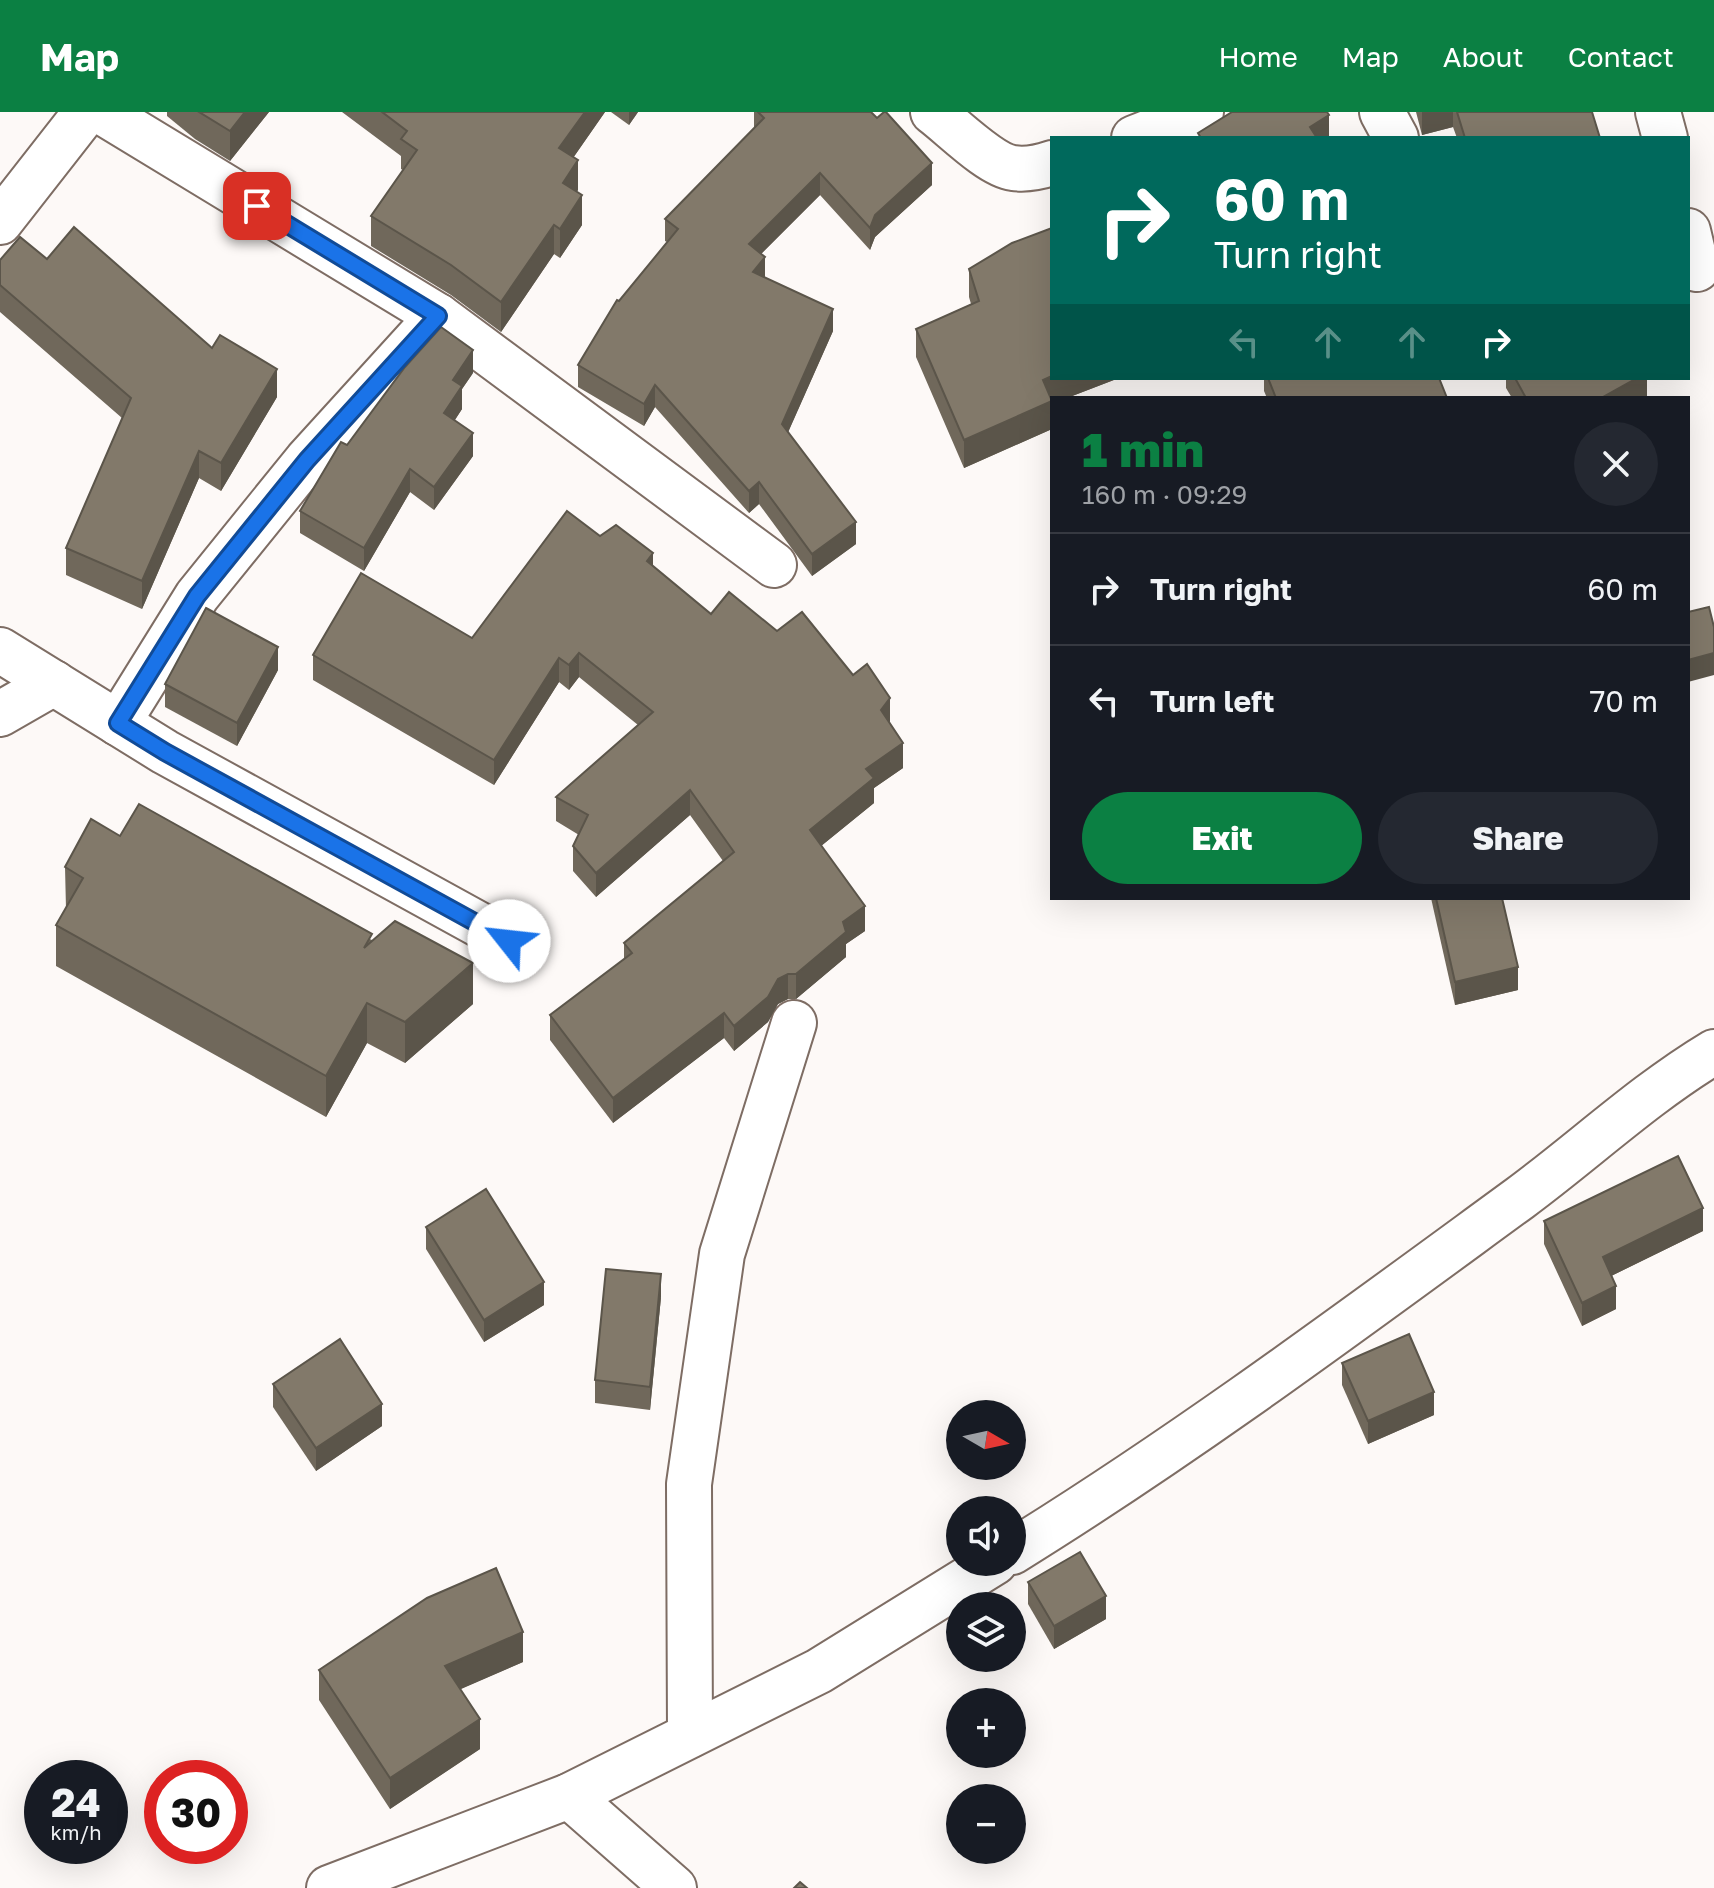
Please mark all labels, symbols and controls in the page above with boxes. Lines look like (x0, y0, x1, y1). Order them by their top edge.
text: Map (40, 34, 119, 79)
text: Home (1219, 40, 1298, 73)
text: Map (1342, 40, 1399, 73)
text: About (1443, 40, 1524, 73)
text: Contact (1568, 40, 1674, 73)
text: 60 m (1214, 165, 1349, 232)
icon: right (1082, 168, 1186, 272)
pin (223, 172, 291, 240)
icon: arrive (235, 184, 279, 228)
text: Turn right (1214, 233, 1382, 276)
icon: left (1222, 320, 1266, 364)
icon: ahead (1306, 320, 1350, 364)
icon: ahead (1390, 320, 1434, 364)
icon: right (1474, 320, 1518, 364)
text: 1 min (1082, 420, 1204, 478)
button: close (1574, 422, 1658, 506)
text: 160 m · 09:29 (1082, 479, 1247, 510)
icon: right (1082, 567, 1126, 611)
text: Turn right (1150, 571, 1292, 607)
text: 60 m (1587, 571, 1658, 607)
icon: left (1082, 679, 1126, 723)
text: Turn left (1150, 683, 1275, 719)
text: 70 m (1589, 683, 1658, 719)
button: Exit (1082, 792, 1362, 884)
button: Share (1378, 792, 1658, 884)
position arrow (467, 899, 551, 983)
north arrow (946, 1400, 1026, 1480)
map controls (946, 1400, 1026, 1864)
button: sound (946, 1496, 1026, 1576)
button: layers (946, 1592, 1026, 1672)
button: + (946, 1688, 1026, 1768)
speed limit sign: 30 (144, 1760, 248, 1864)
text: 24 (51, 1778, 101, 1826)
button: − (946, 1784, 1026, 1864)
text: km/h (51, 1820, 101, 1844)

